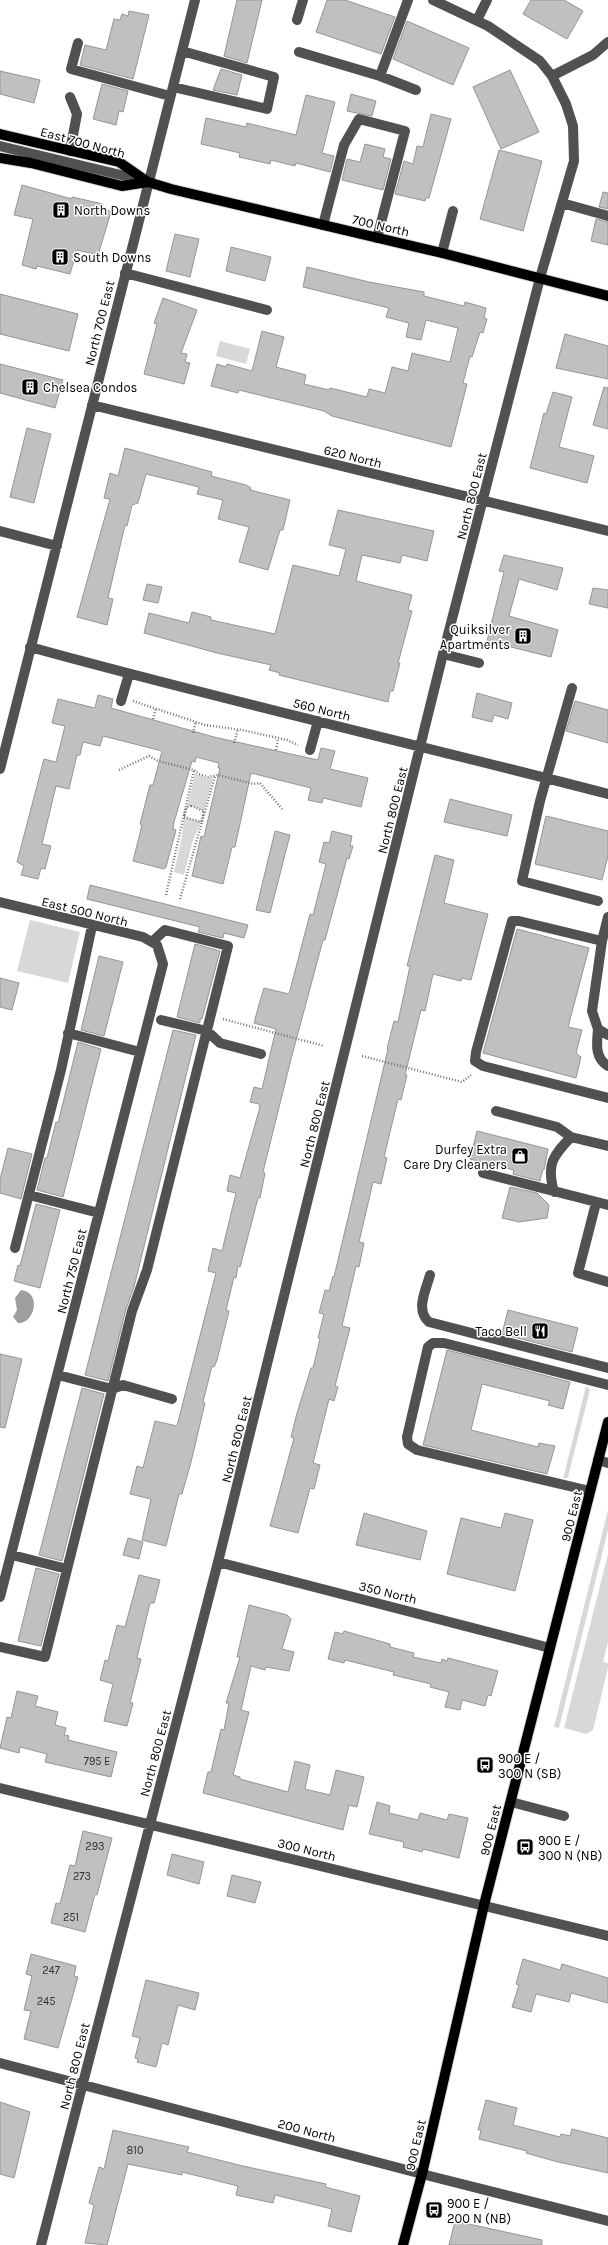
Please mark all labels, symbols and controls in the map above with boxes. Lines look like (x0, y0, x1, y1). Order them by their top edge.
street label: East 700 North (39, 124, 127, 161)
building icon: North Downs (51, 200, 71, 220)
place label: North Downs (74, 203, 150, 218)
street label: 700 North (351, 212, 411, 239)
building icon: South Downs (50, 247, 70, 267)
place label: South Downs (73, 250, 152, 265)
street label: North 700 East (82, 279, 117, 367)
building icon: Chelsea Condos (20, 377, 40, 397)
place label: Chelsea Condos (43, 380, 138, 395)
street label: 620 North (322, 442, 383, 471)
street label: North 800 East (453, 451, 490, 541)
place label: Quiksilver Apartments (440, 622, 510, 652)
building icon: Quiksilver Apartments (513, 626, 533, 646)
street label: 560 North (291, 695, 352, 724)
street label: North 800 East (374, 765, 411, 855)
street label: East 500 North (40, 893, 130, 929)
street label: North 800 East (296, 1079, 333, 1169)
place label: Durfey Extra Care Dry Cleaners (404, 1142, 507, 1172)
shop icon: Durfey Extra Care Dry Cleaners (510, 1146, 530, 1166)
street label: North 750 East (54, 1227, 89, 1315)
restaurant icon: Taco Bell (530, 1321, 550, 1341)
place label: Taco Bell (476, 1324, 527, 1339)
street label: North 800 East (218, 1394, 255, 1484)
street label: 900 East (558, 1489, 585, 1543)
street label: 350 North (357, 1578, 418, 1607)
street label: North 800 East (137, 1708, 174, 1798)
place label: 900 E / 300 N (SB) (498, 1751, 561, 1781)
house number: 795 E (84, 1755, 110, 1768)
bus stop icon: 900 E / 300 N (SB) (475, 1755, 495, 1775)
street label: 900 East (477, 1803, 504, 1857)
place label: 900 E / 300 N (NB) (538, 1833, 602, 1863)
street label: 300 North (276, 1835, 338, 1864)
bus stop icon: 900 E / 300 N (NB) (515, 1837, 535, 1857)
house number: 293 (85, 1840, 105, 1853)
house number: 273 (73, 1870, 91, 1883)
house number: 251 (63, 1911, 79, 1924)
house number: 247 (42, 1964, 60, 1977)
house number: 245 (37, 1995, 55, 2008)
street label: North 800 East (56, 2021, 93, 2111)
street label: 200 North (276, 2116, 338, 2145)
street label: 900 East (402, 2118, 429, 2172)
house number: 810 (127, 2144, 143, 2157)
place label: 900 E / 200 N (NB) (447, 2196, 511, 2226)
bus stop icon: 900 E / 200 N (NB) (424, 2200, 444, 2220)

